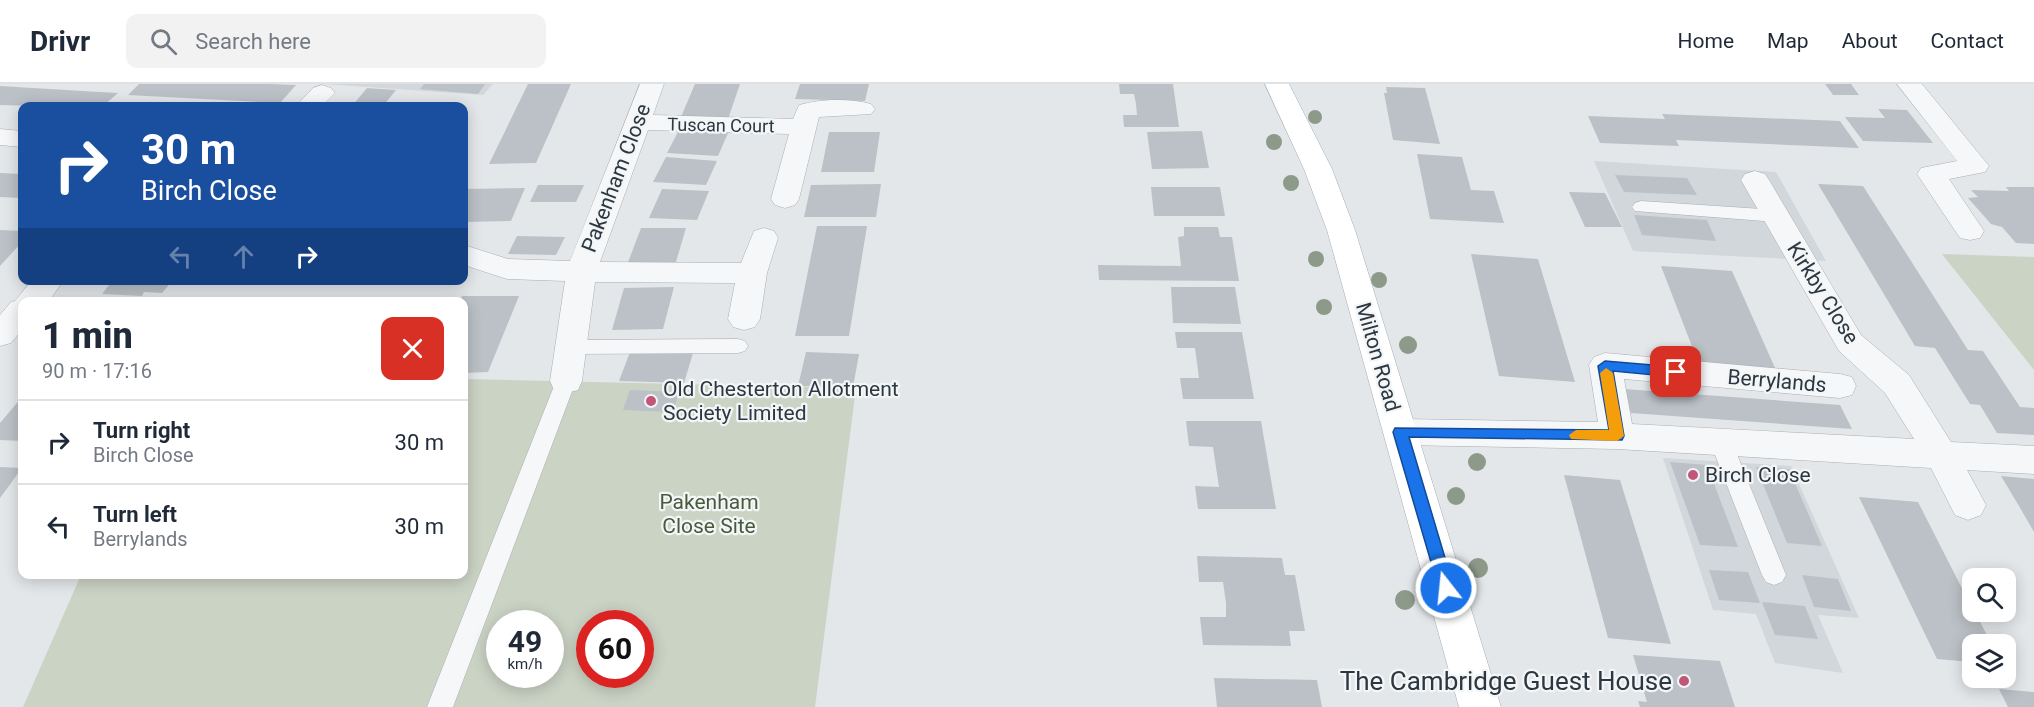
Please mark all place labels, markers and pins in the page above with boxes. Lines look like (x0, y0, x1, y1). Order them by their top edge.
pin (1650, 346, 1701, 397)
place label: Old Chesterton Allotment Society Limited (663, 377, 899, 425)
marker: Old Chesterton Allotment Society Limited (644, 394, 658, 408)
place label: Birch Close (1705, 463, 1811, 487)
marker: Birch Close (1686, 468, 1700, 482)
place label: The Cambridge Guest House (1340, 666, 1672, 696)
marker: The Cambridge Guest House (1677, 674, 1691, 688)

